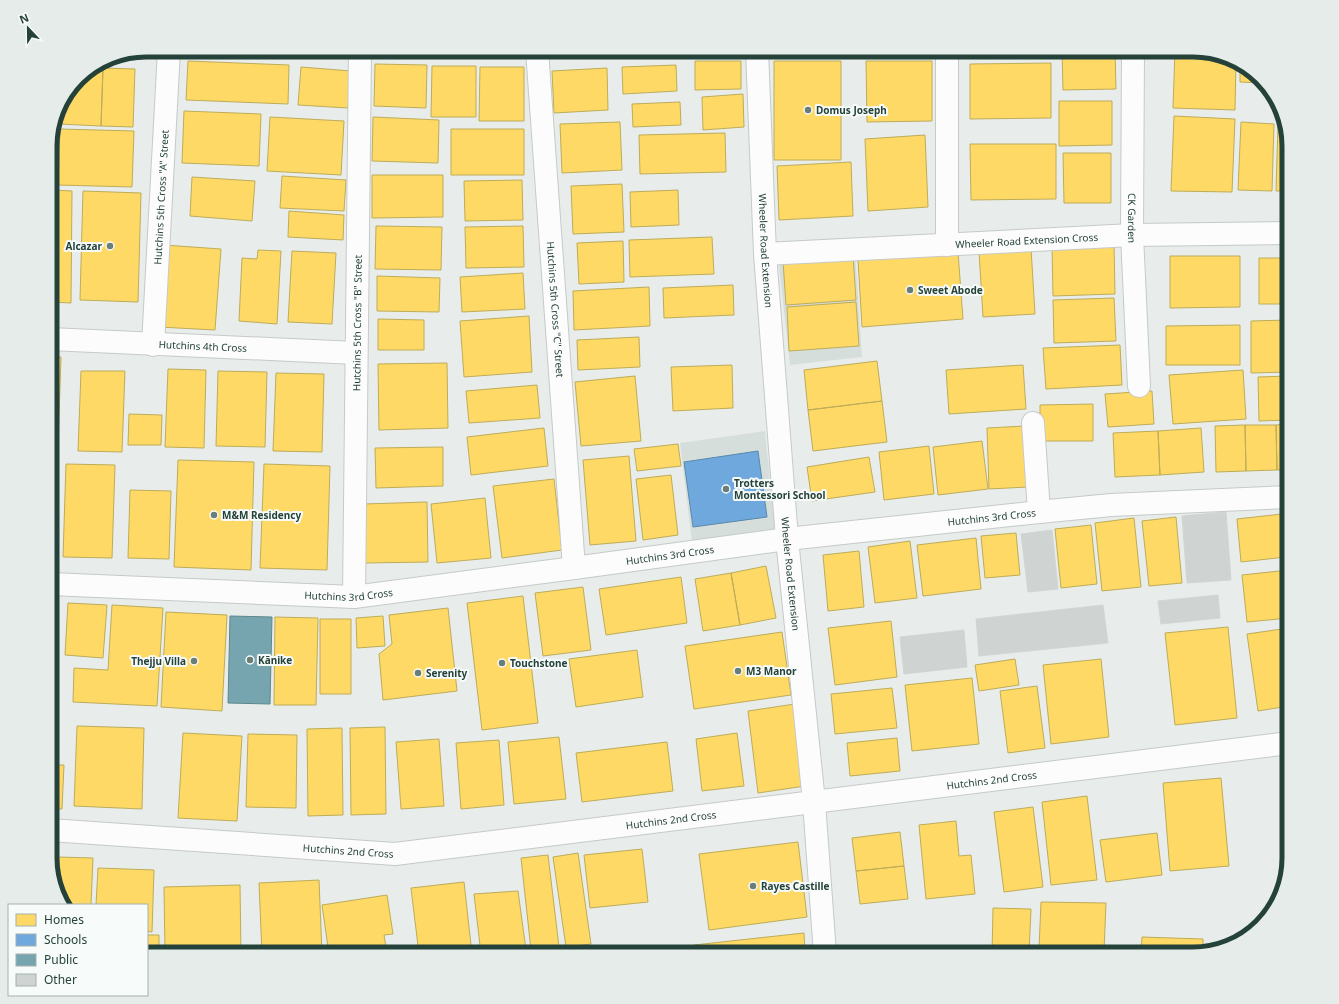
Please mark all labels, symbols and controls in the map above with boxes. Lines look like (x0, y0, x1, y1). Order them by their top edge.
north arrow (8, 8, 48, 48)
text: N (17, 10, 31, 27)
place label: Domus Joseph (816, 103, 887, 117)
marker: Domus Joseph (803, 105, 813, 115)
street label: Hutchins 5th Cross "A" Street (150, 129, 172, 265)
street label: Wheeler Road Extension (756, 193, 776, 308)
street label: CK Garden (1125, 193, 1139, 243)
street label: Wheeler Road Extension Cross (955, 230, 1099, 251)
place label: Alcazar (66, 239, 103, 253)
marker: Alcazar (105, 241, 115, 251)
street label: Hutchins 5th Cross "C" Street (544, 241, 567, 378)
street label: Hutchins 5th Cross "B" Street (349, 254, 365, 391)
place label: Sweet Abode (918, 283, 983, 297)
marker: Sweet Abode (905, 285, 915, 295)
street label: Hutchins 4th Cross (158, 337, 248, 355)
place label: Trotters Montessori School (734, 476, 826, 502)
marker: Trotters Montessori School (721, 484, 731, 494)
street label: Hutchins 3rd Cross (947, 505, 1037, 529)
place label: M&M Residency (222, 508, 301, 522)
marker: M&M Residency (209, 510, 219, 520)
street label: Wheeler Road Extension (778, 516, 803, 631)
street label: Hutchins 3rd Cross (625, 542, 715, 568)
street label: Hutchins 3rd Cross (304, 585, 394, 604)
place label: Kānike (258, 653, 292, 667)
place label: Thejju Villa (131, 654, 186, 668)
marker: Kānike (245, 655, 255, 665)
marker: Thejju Villa (189, 656, 199, 666)
place label: Touchstone (510, 656, 568, 670)
marker: Touchstone (497, 658, 507, 668)
place label: M3 Manor (746, 664, 797, 678)
place label: Serenity (426, 666, 468, 680)
marker: M3 Manor (733, 666, 743, 676)
marker: Serenity (413, 668, 423, 678)
street label: Hutchins 2nd Cross (946, 767, 1038, 792)
street label: Hutchins 2nd Cross (625, 807, 717, 832)
street label: Hutchins 2nd Cross (302, 841, 394, 861)
place label: Rayes Castille (761, 879, 830, 893)
marker: Rayes Castille (748, 881, 758, 891)
legend (8, 904, 148, 996)
text: Homes (44, 911, 84, 928)
text: Schools (44, 931, 87, 948)
text: Public (44, 951, 78, 968)
text: Other (44, 971, 77, 988)

